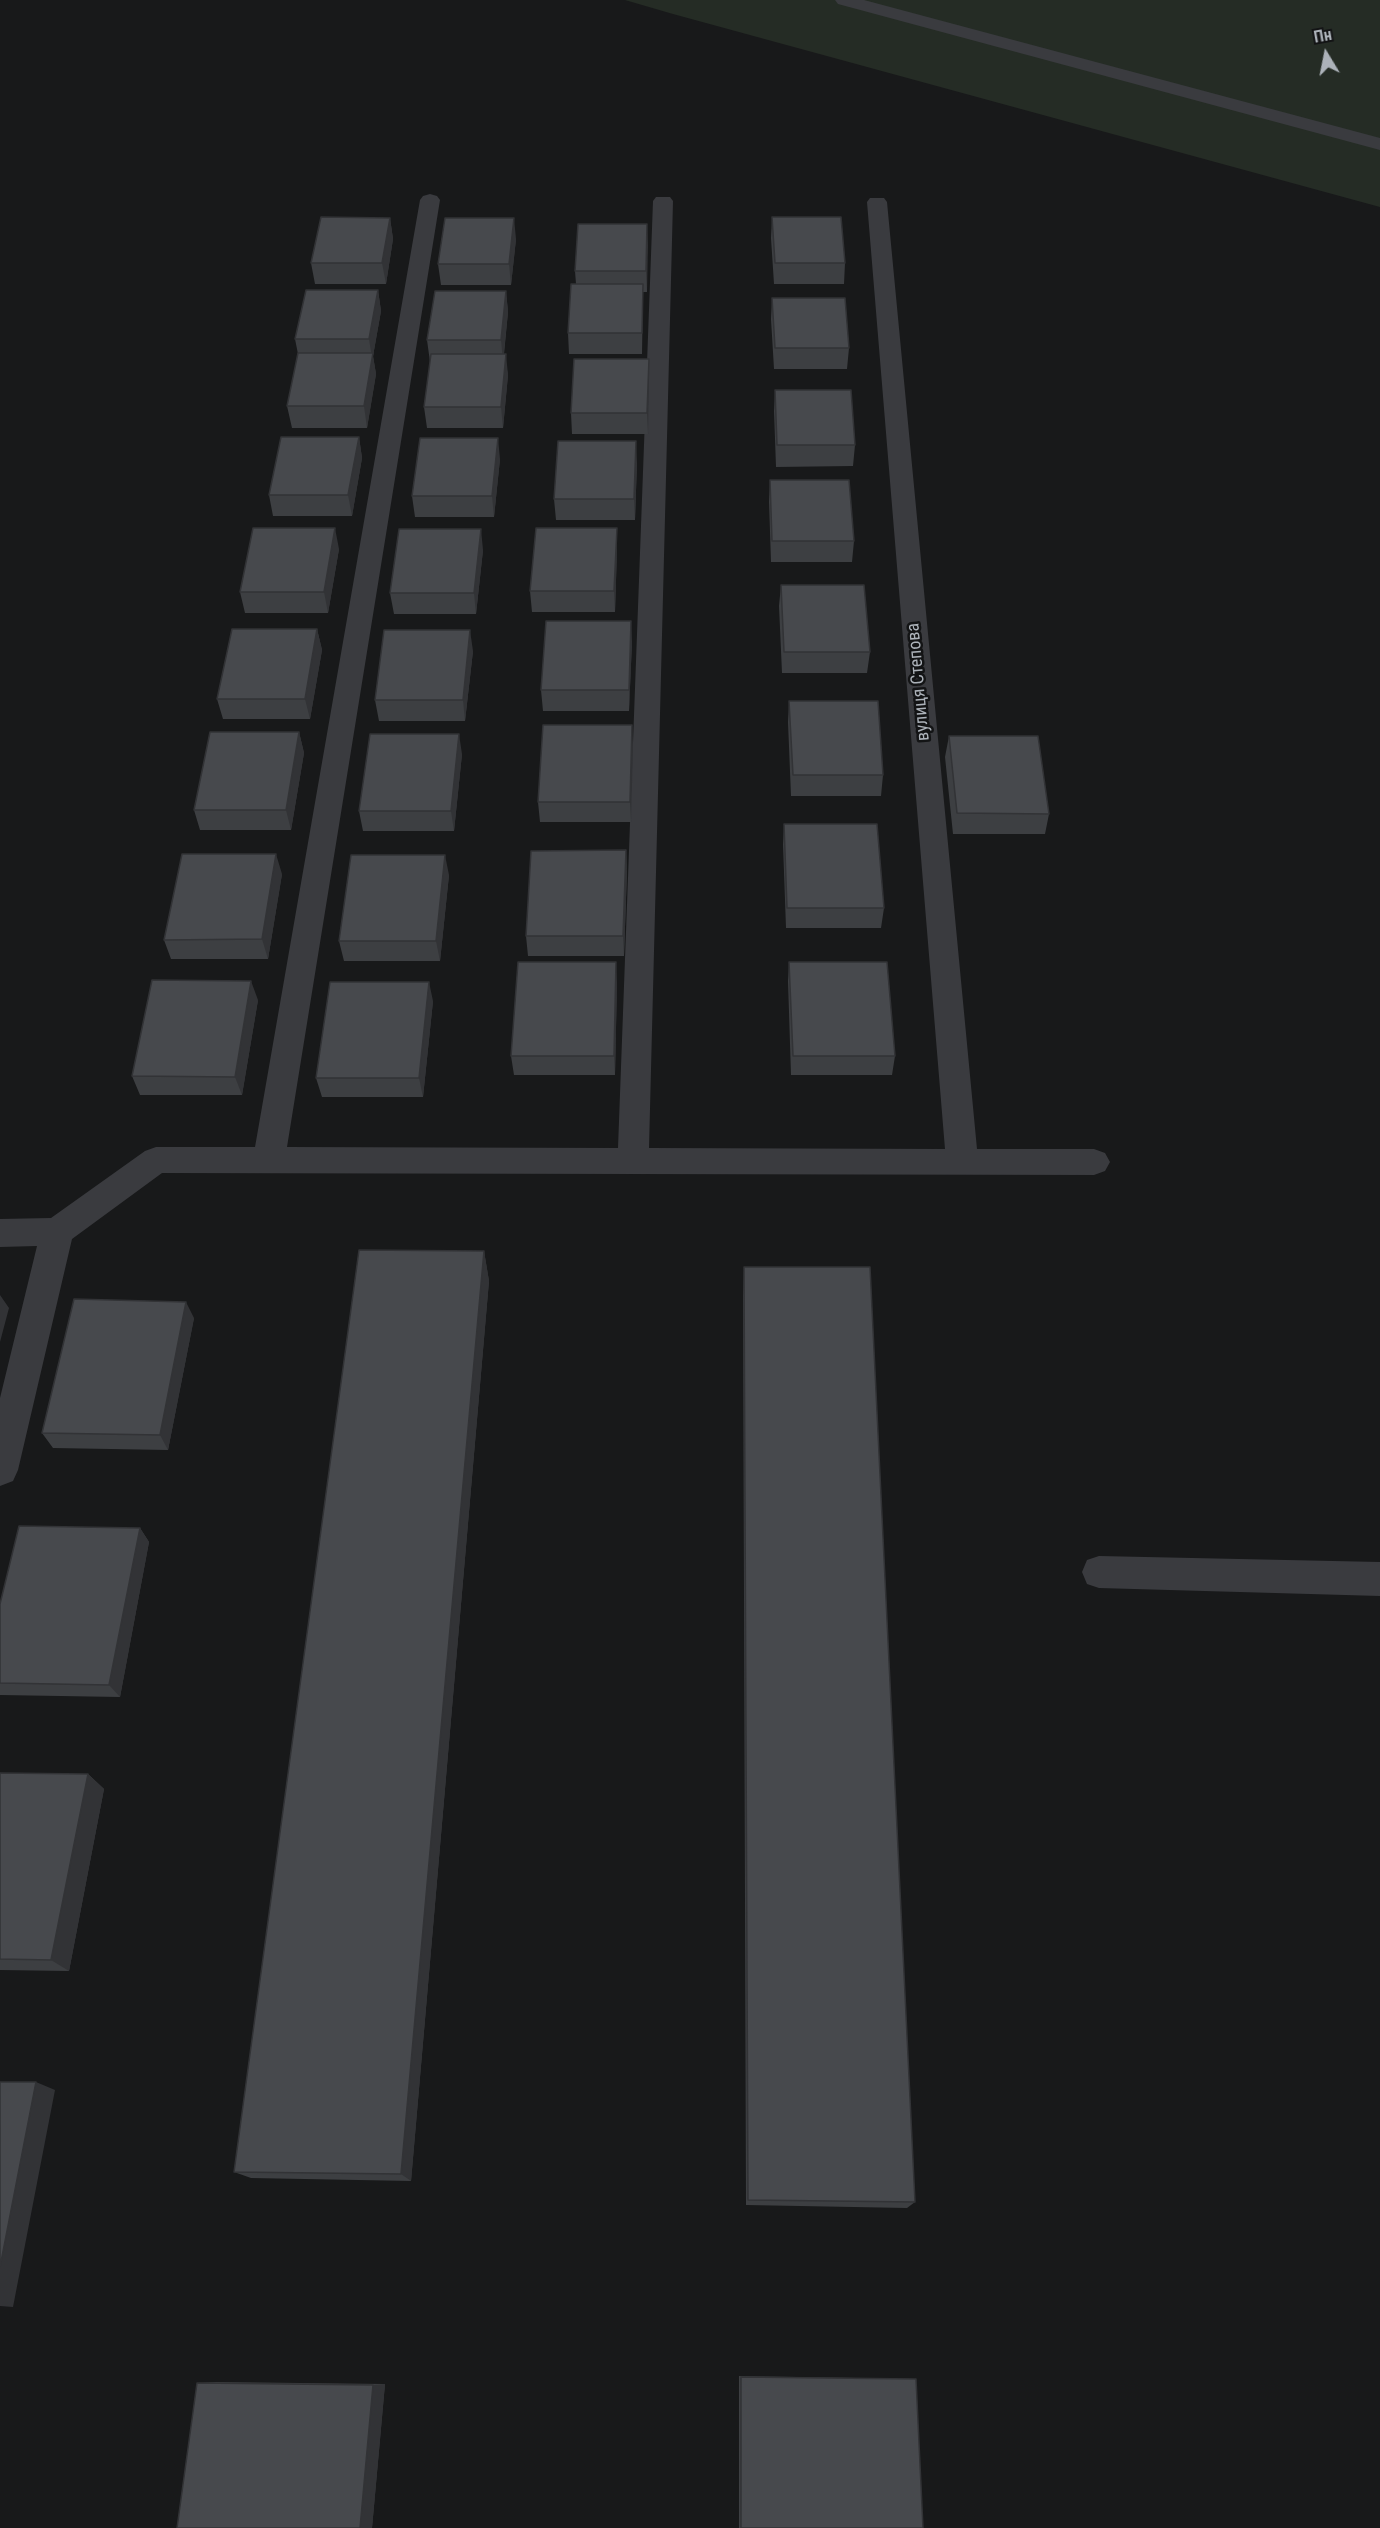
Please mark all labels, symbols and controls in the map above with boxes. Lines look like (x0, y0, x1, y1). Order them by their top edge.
north arrow (1296, 24, 1356, 84)
text: Пн (1312, 25, 1333, 47)
street label: вулиця Степова (903, 622, 935, 742)

